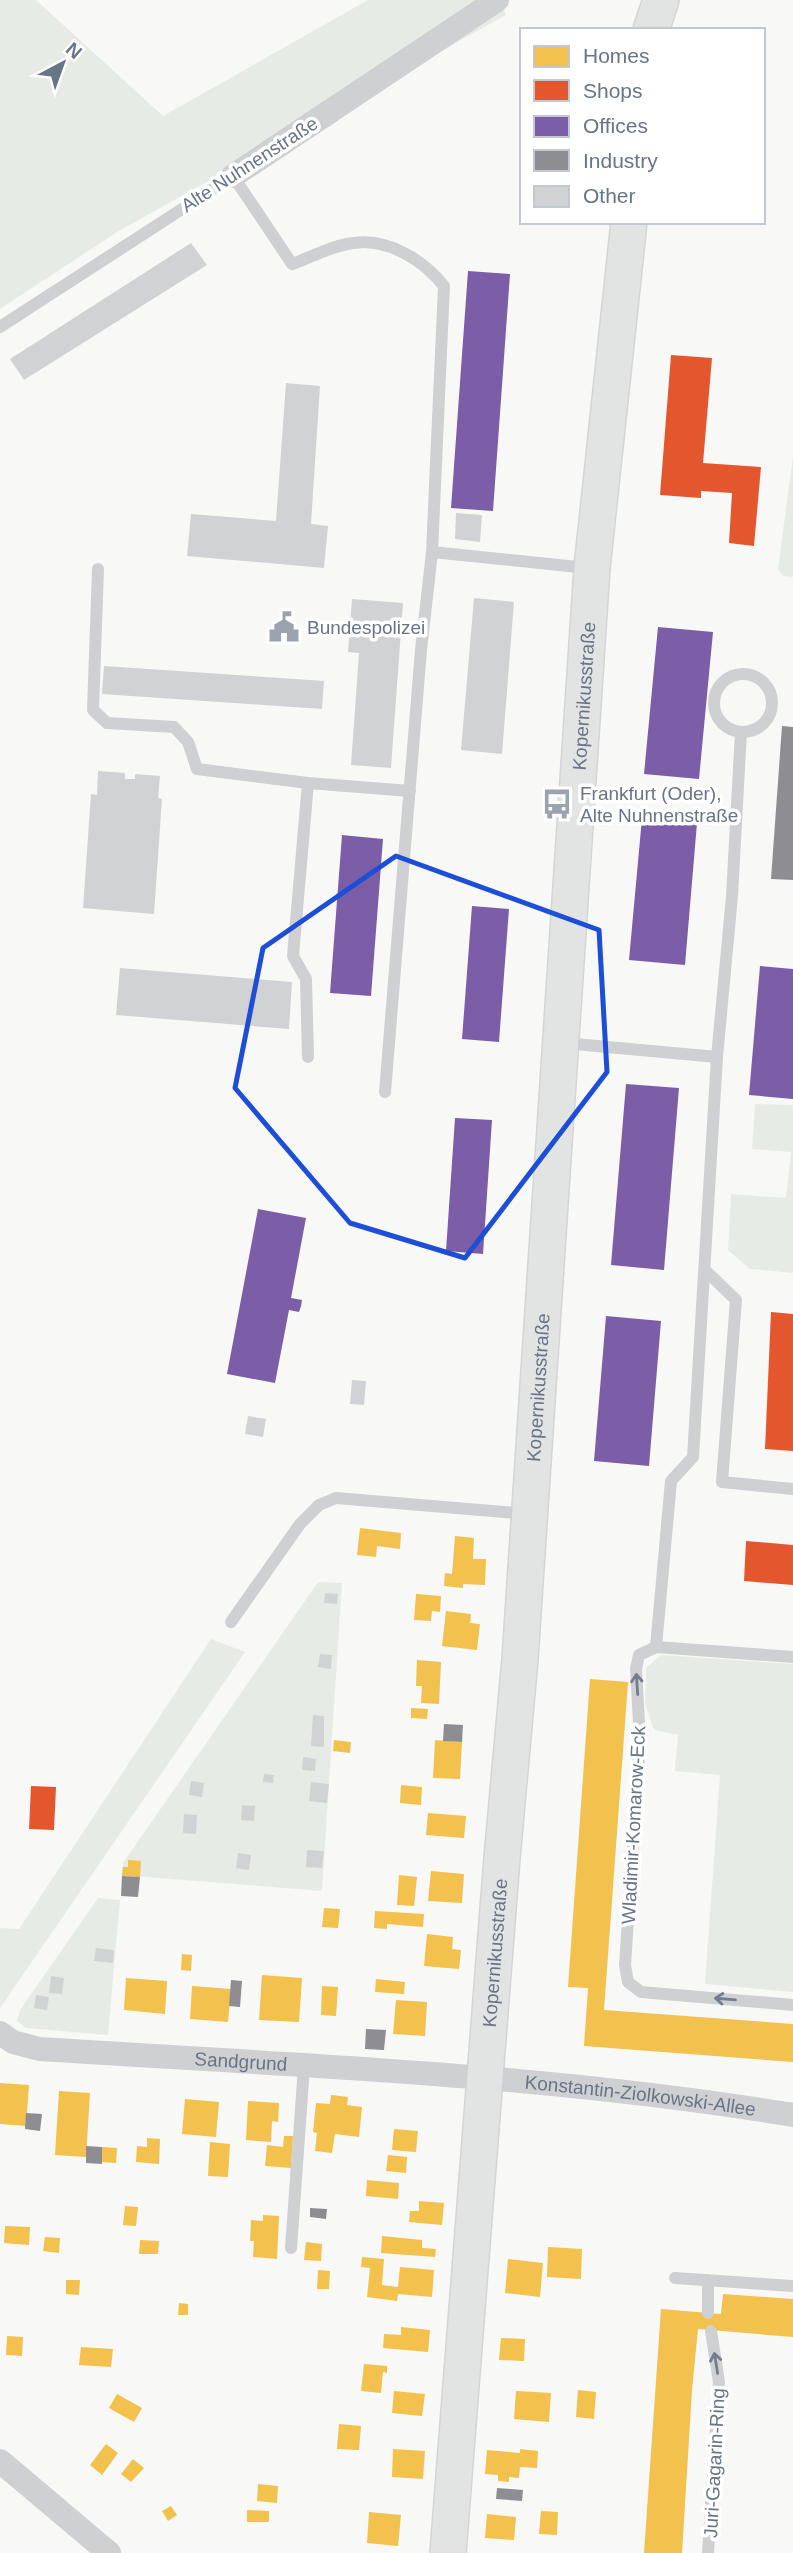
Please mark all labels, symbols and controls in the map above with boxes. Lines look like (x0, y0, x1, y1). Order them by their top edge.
north arrow (28, 28, 98, 98)
legend (520, 28, 765, 224)
text: N (62, 38, 86, 63)
text: Homes (583, 44, 650, 67)
text: Shops (583, 79, 643, 102)
street label: Alte Nuhnenstraße (177, 112, 321, 216)
text: Offices (583, 114, 648, 137)
text: Industry (583, 149, 658, 172)
text: Other (583, 184, 636, 207)
public building icon: Bundespolizei (267, 610, 301, 644)
place label: Bundespolizei (307, 617, 425, 638)
street label: Kopernikusstraße (569, 621, 599, 771)
place label: Frankfurt (Oder), Alte Nuhnenstraße (580, 783, 738, 826)
bus stop icon: Frankfurt (Oder), Alte Nuhnenstraße (540, 787, 574, 821)
street label: Kopernikusstraße (523, 1312, 554, 1463)
one-way arrow (630, 1674, 643, 1696)
street label: Wladimir-Komarow-Eck (618, 1725, 649, 1925)
street label: Kopernikusstraße (479, 1878, 511, 2028)
one-way arrow (714, 1992, 737, 2005)
street label: Sandgrund (194, 2048, 288, 2075)
street label: Konstantin-Ziolkowski-Allee (524, 2072, 757, 2120)
one-way arrow (709, 2352, 722, 2375)
street label: Juri-Gagarin-Ring (700, 2388, 729, 2538)

